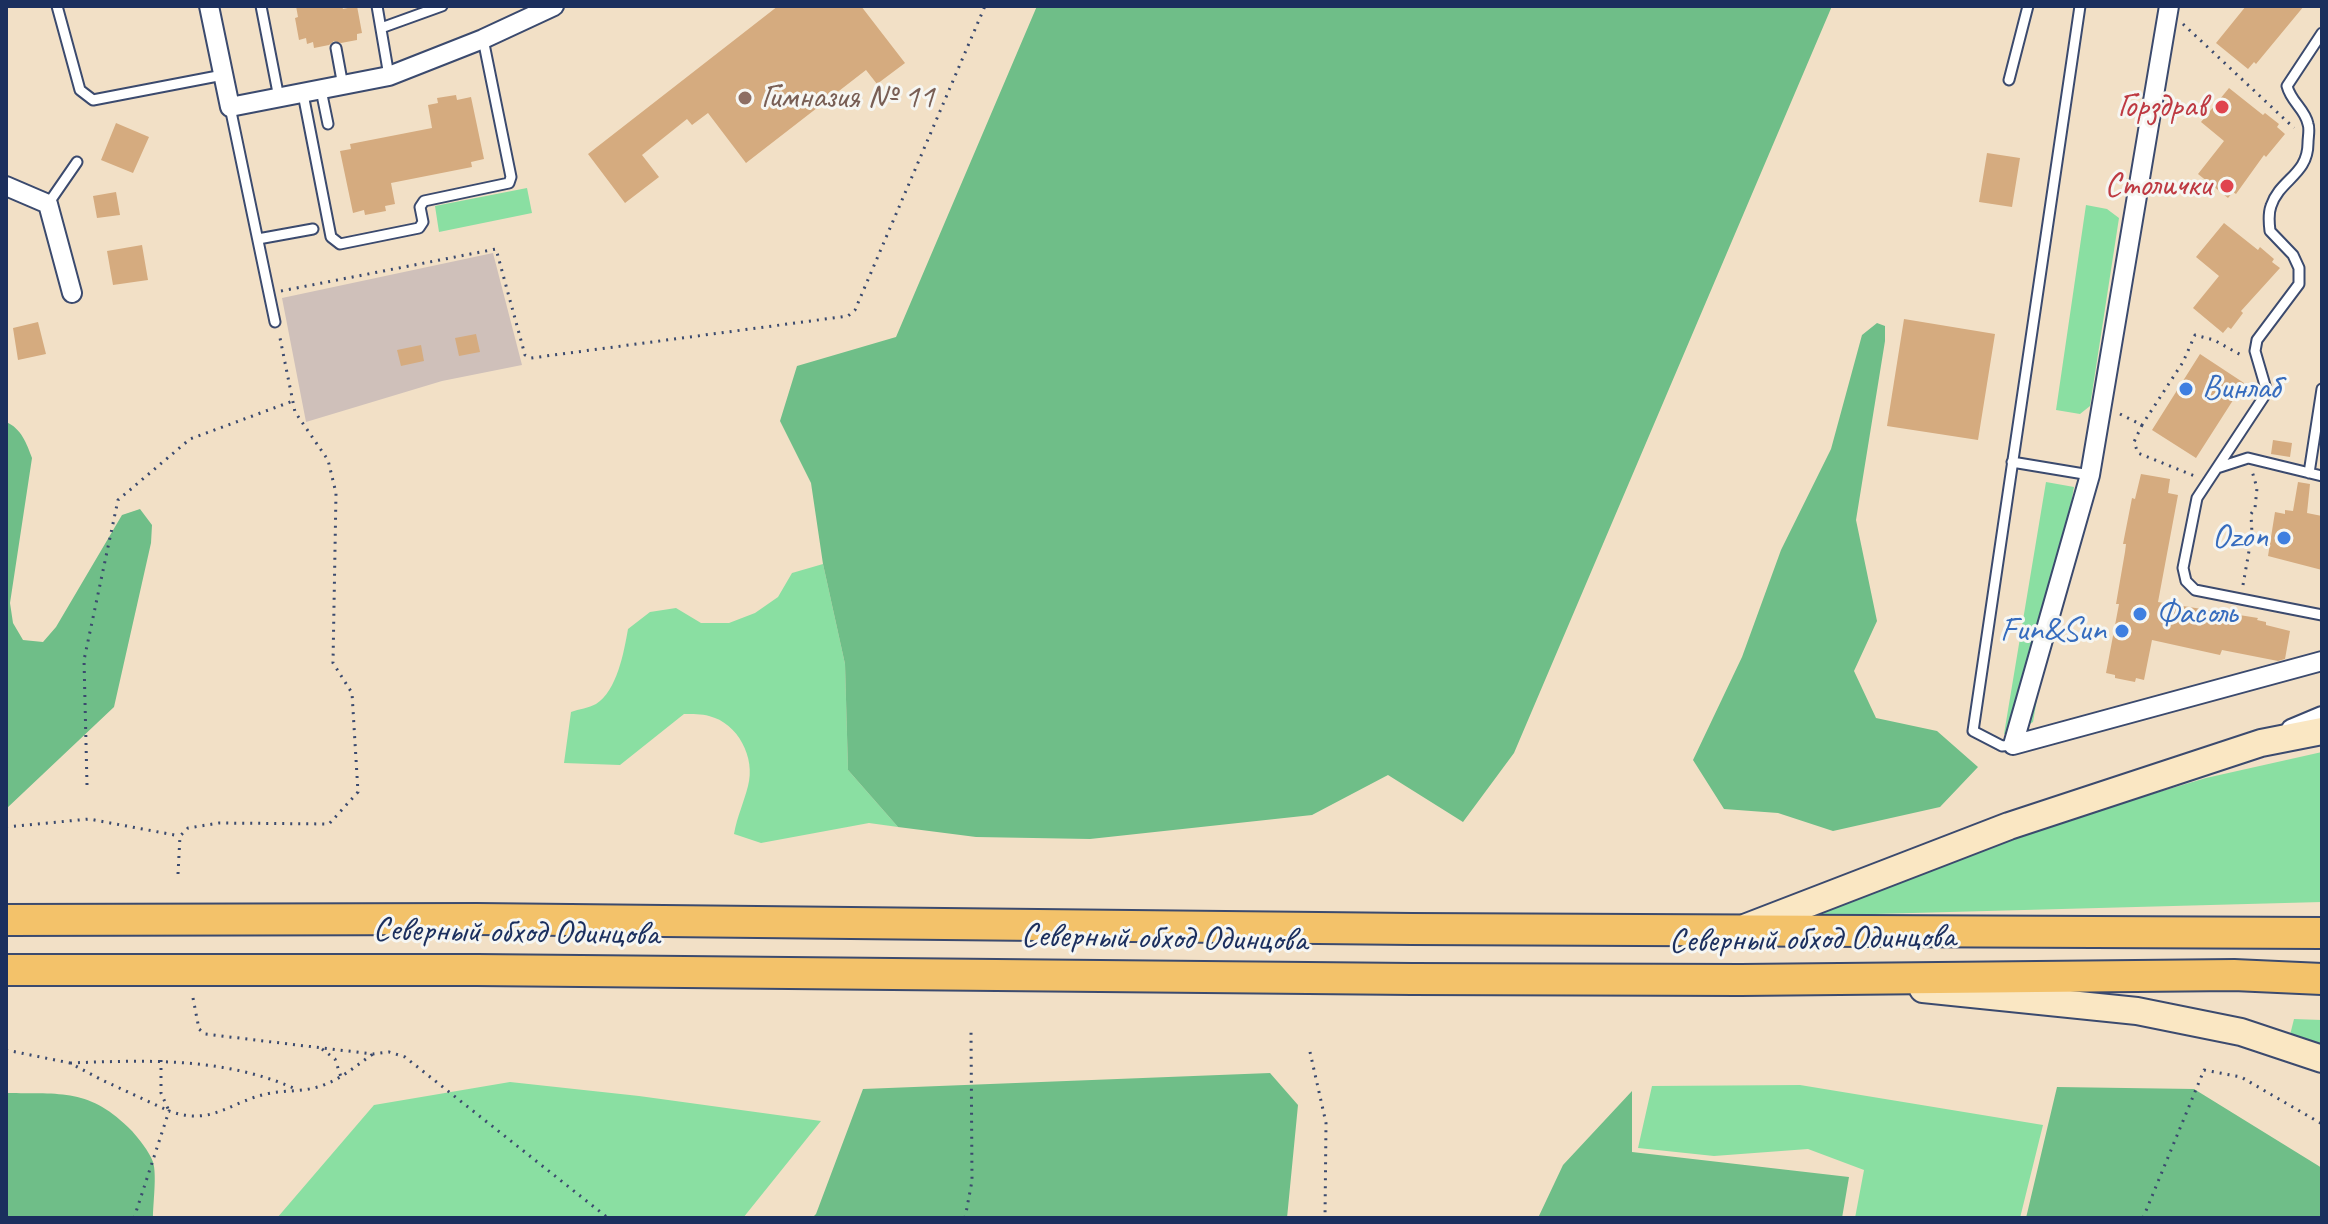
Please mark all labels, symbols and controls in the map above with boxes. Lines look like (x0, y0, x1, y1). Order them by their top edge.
place label: Гимназия № 11 (761, 78, 934, 118)
place label: Горздрав (2117, 87, 2206, 127)
marker: Гимназия № 11 (736, 89, 754, 107)
marker: Горздрав (2213, 98, 2231, 116)
place label: Столички (2105, 166, 2211, 206)
marker: Столички (2218, 177, 2236, 195)
place label: Винлаб (2202, 369, 2280, 409)
marker: Винлаб (2177, 380, 2195, 398)
place label: Ozon (2212, 518, 2268, 558)
marker: Ozon (2275, 529, 2293, 547)
place label: Фасоль (2156, 594, 2237, 634)
marker: Фасоль (2131, 605, 2149, 623)
place label: Fun&Sun (2000, 611, 2106, 651)
marker: Fun&Sun (2113, 622, 2131, 640)
street label: Северный обход Одинцова (372, 910, 660, 956)
street label: Северный обход Одинцова (1020, 916, 1308, 962)
street label: Северный обход Одинцова (1668, 917, 1956, 963)

